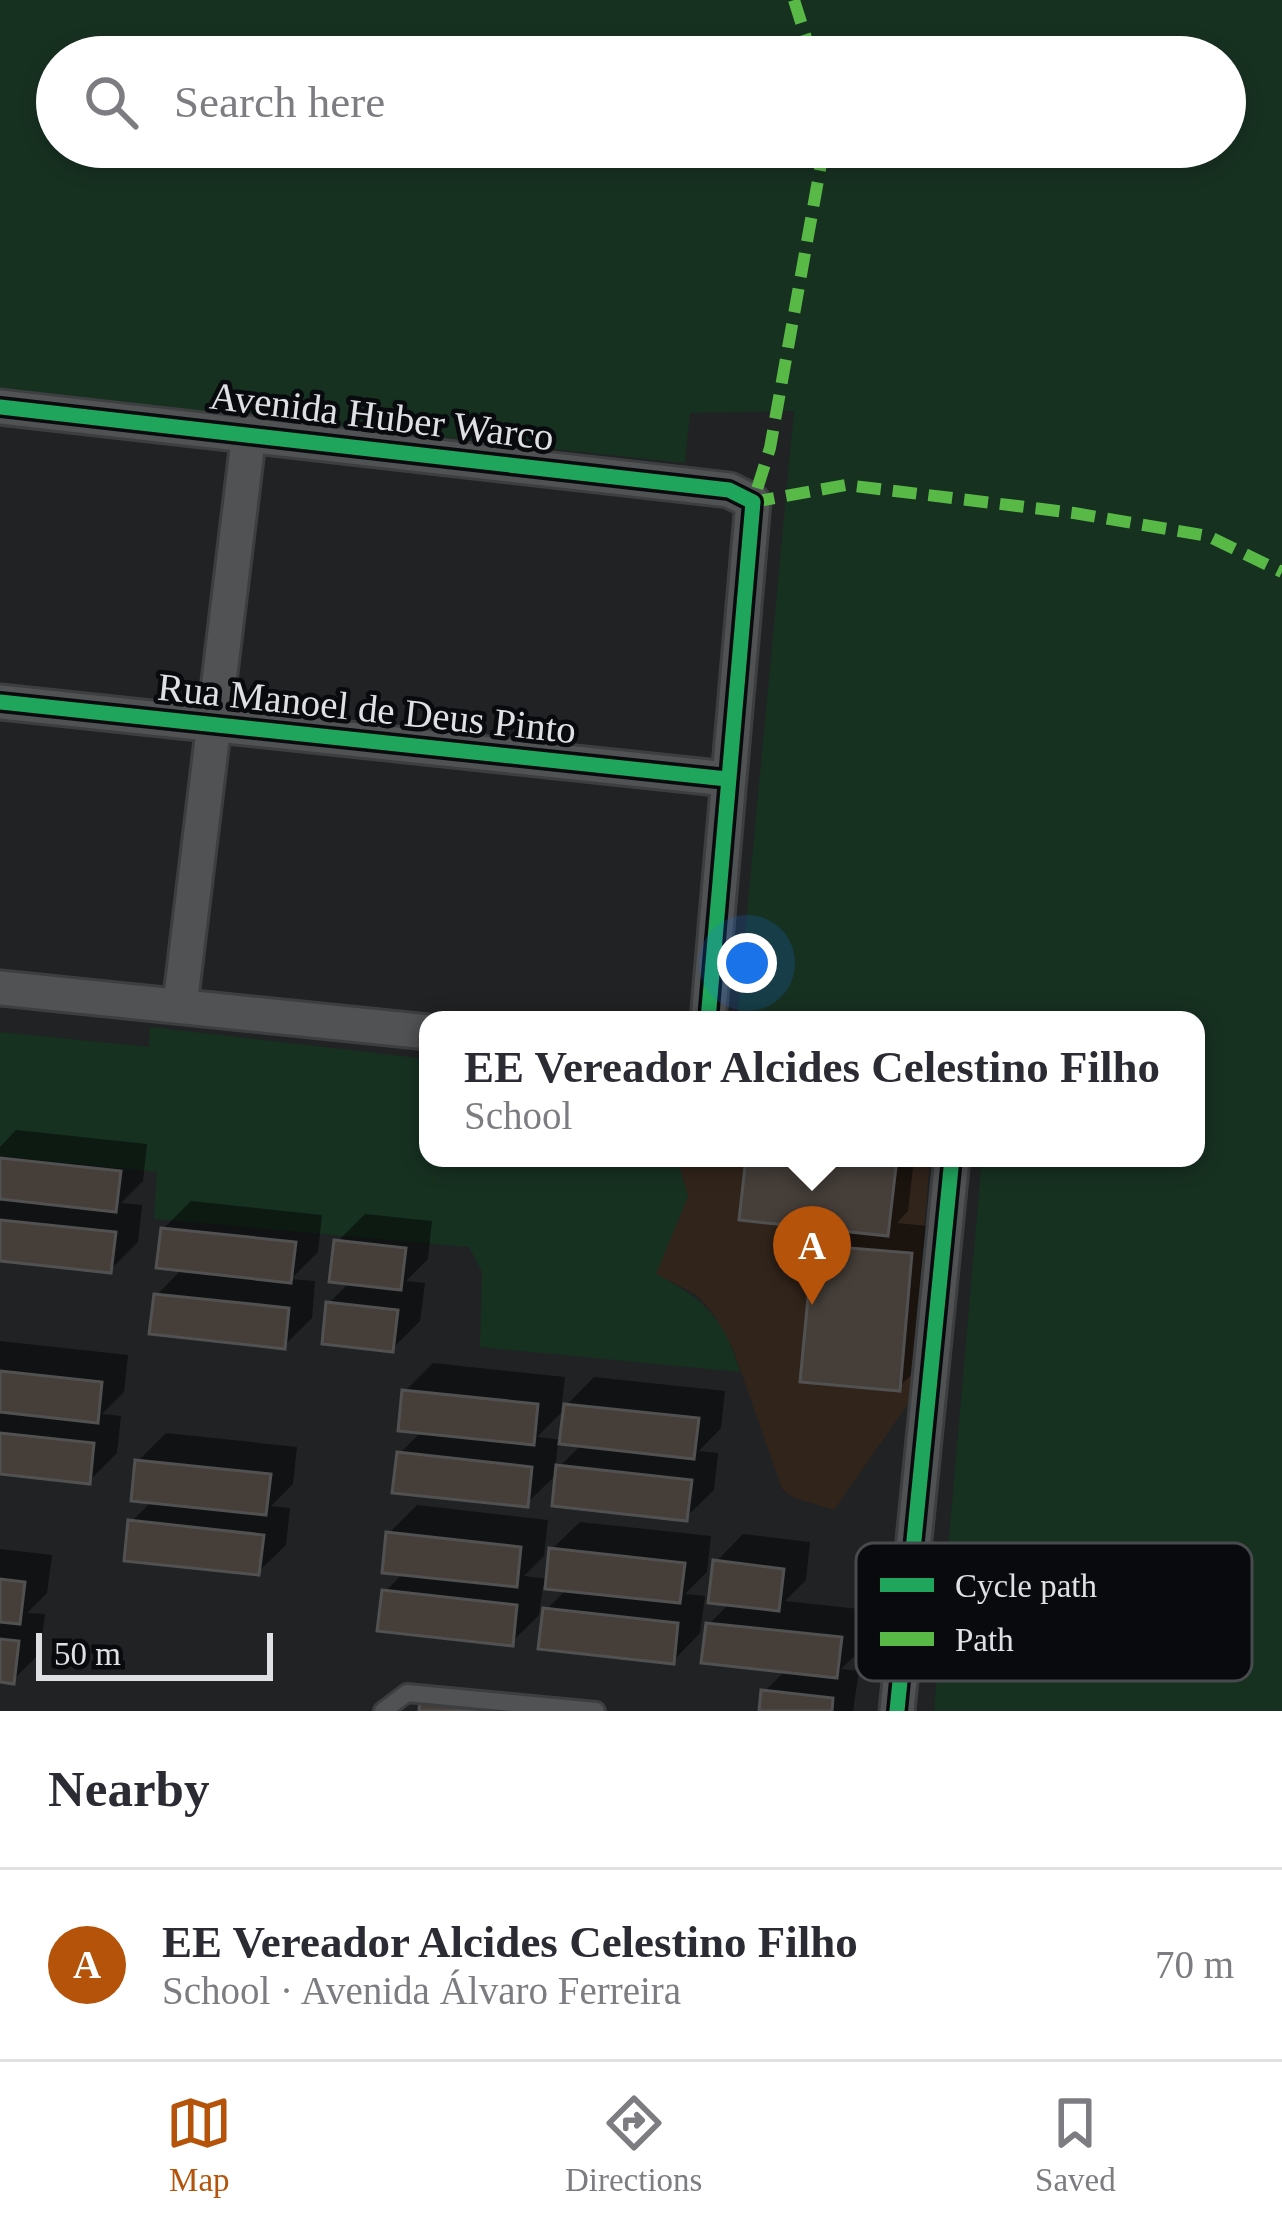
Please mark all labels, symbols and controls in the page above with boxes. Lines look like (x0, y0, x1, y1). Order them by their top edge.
search box (36, 36, 1246, 168)
icon: search (78, 69, 144, 135)
text: Search here (174, 77, 385, 127)
street label: Avenida Huber Warco (208, 374, 556, 458)
street label: Rua Manoel de Deus Pinto (156, 665, 578, 751)
your location (717, 933, 777, 993)
popup (419, 1011, 1205, 1167)
text: EE Vereador Alcides Celestino Filho (464, 1042, 1160, 1092)
text: School (464, 1094, 572, 1137)
pin: A (773, 1206, 851, 1305)
legend (856, 1543, 1252, 1681)
text: Cycle path (955, 1568, 1098, 1604)
text: Path (955, 1622, 1014, 1658)
scale bar (36, 1627, 273, 1680)
text: 50 m (54, 1636, 121, 1672)
text: Nearby (48, 1761, 209, 1817)
text: EE Vereador Alcides Celestino Filho (162, 1917, 858, 1967)
text: A (73, 1943, 101, 1986)
text: 70 m (1155, 1943, 1234, 1986)
text: School · Avenida Álvaro Ferreira (162, 1969, 681, 2012)
tab: Map (166, 2090, 232, 2199)
tab: Directions (565, 2090, 702, 2199)
tab: Saved (1035, 2090, 1116, 2199)

